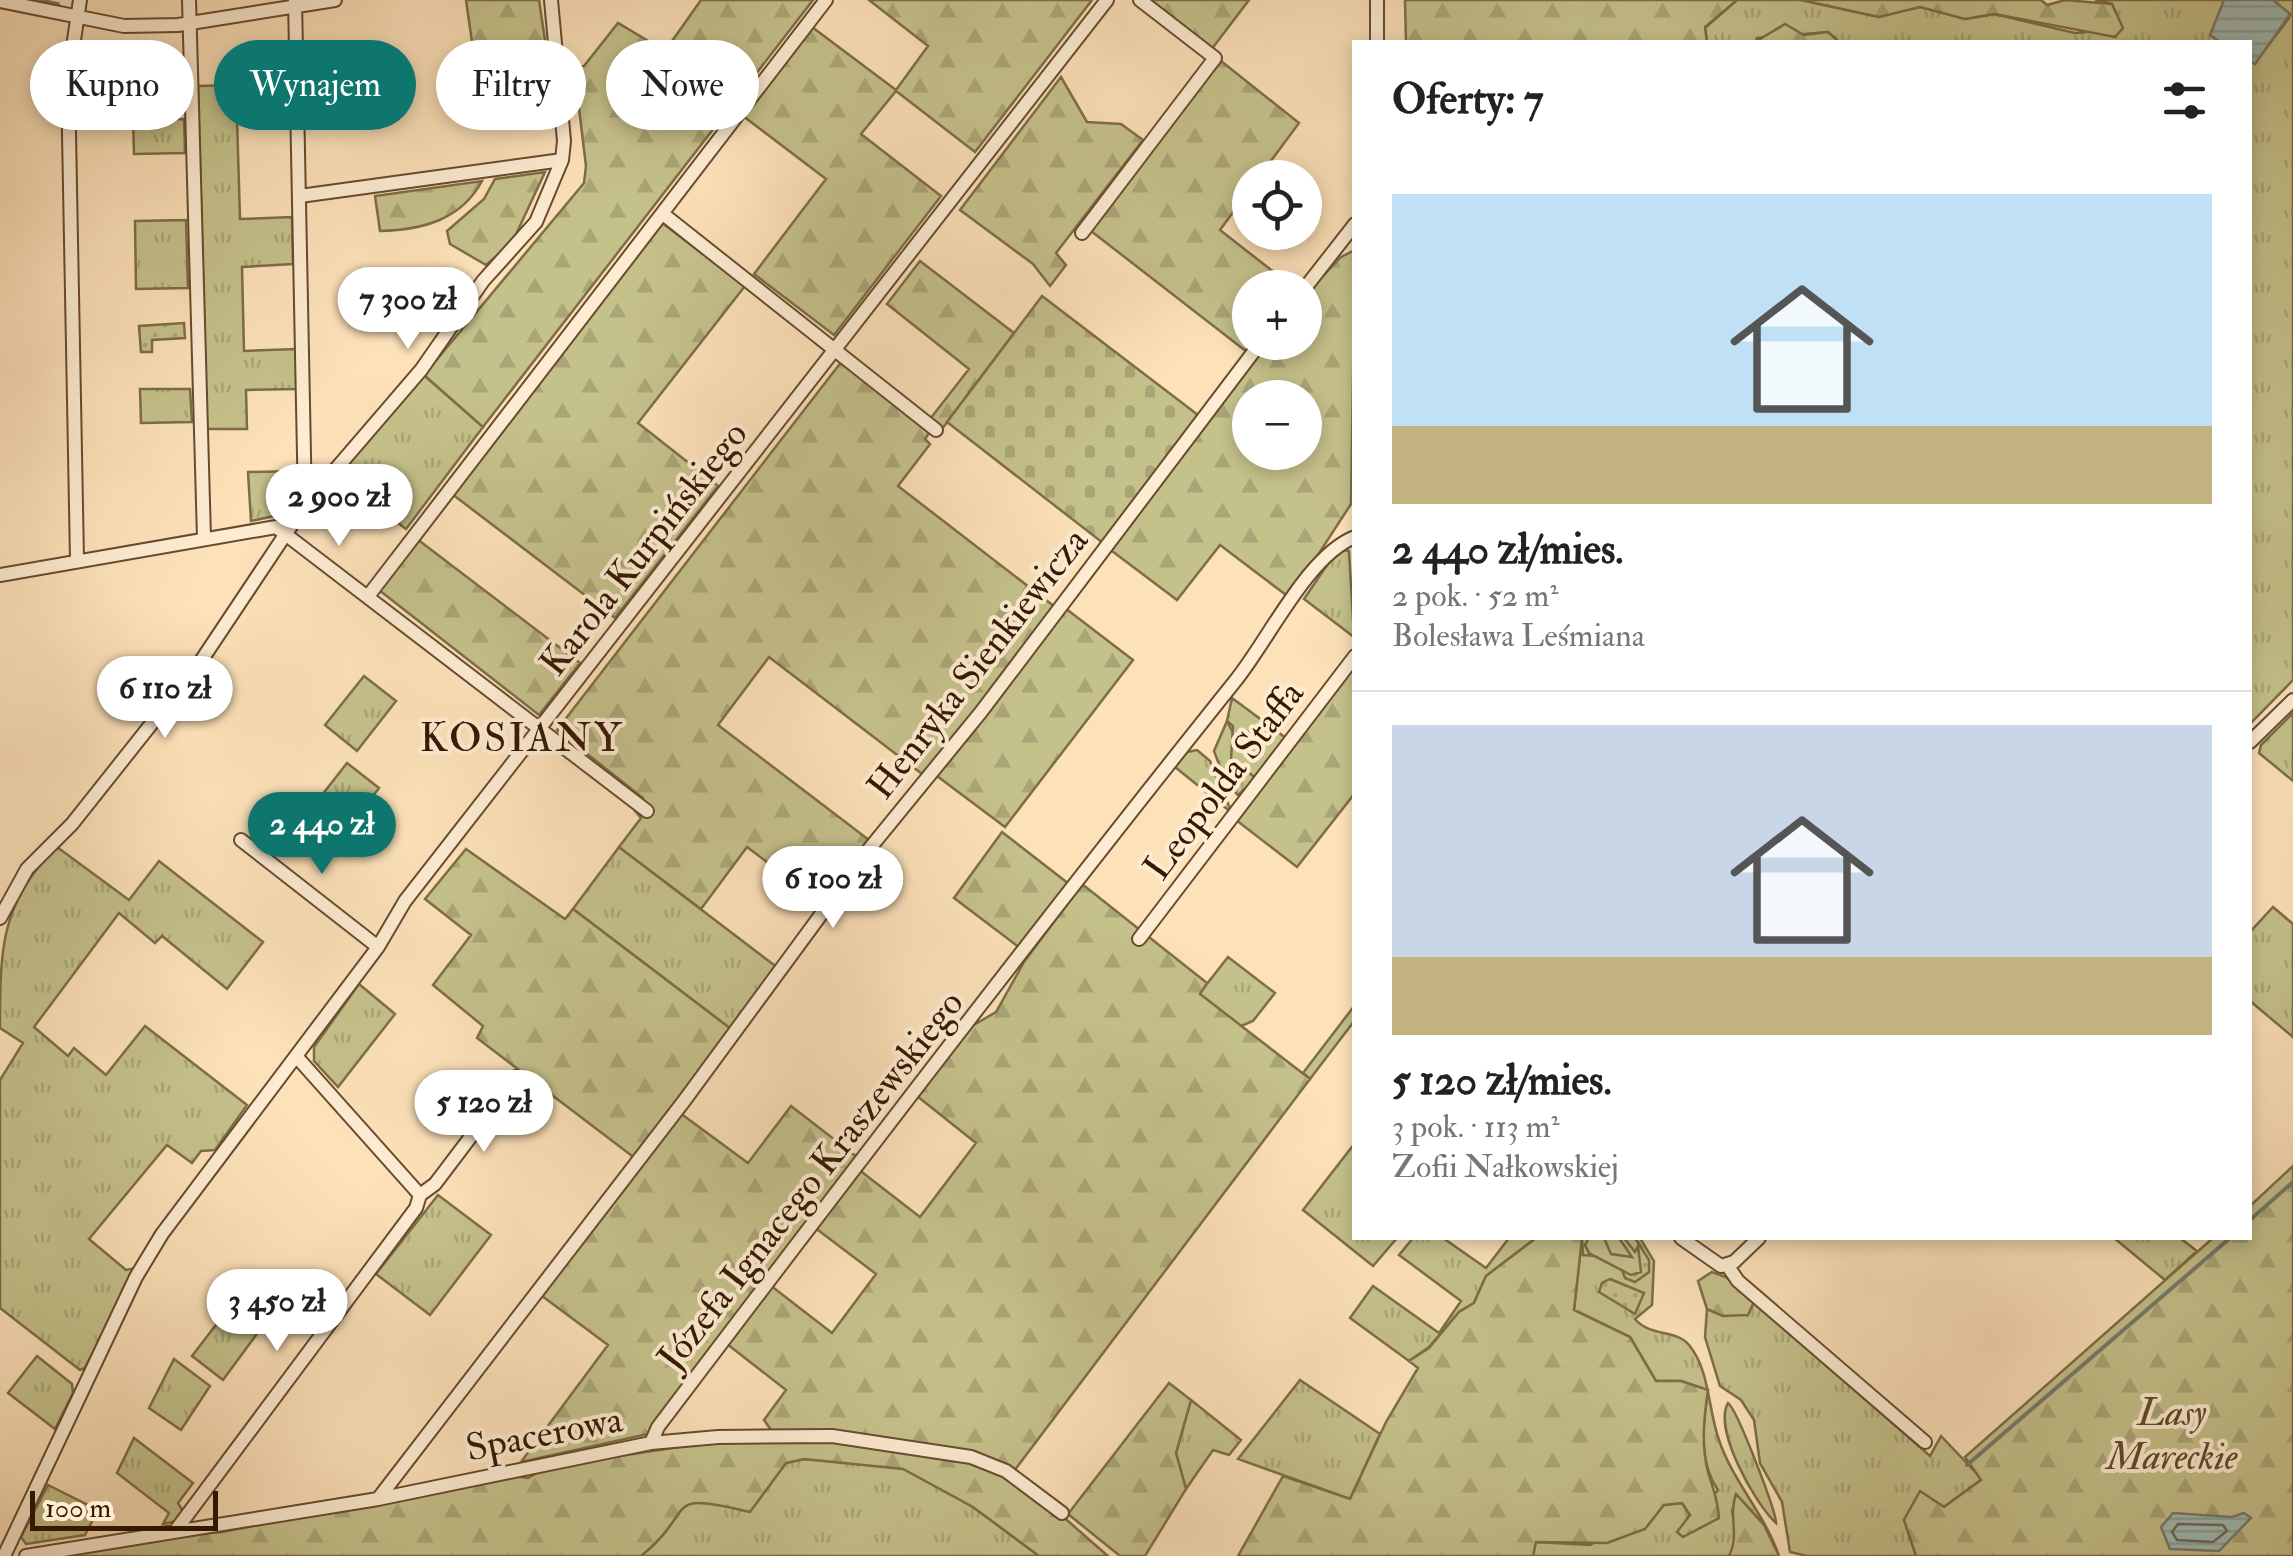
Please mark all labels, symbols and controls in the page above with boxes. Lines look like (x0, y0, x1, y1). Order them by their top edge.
chip: Kupno (30, 40, 194, 130)
chip: Wynajem (214, 40, 416, 130)
chip: Filtry (436, 40, 586, 130)
chip: Nowe (606, 40, 759, 130)
icon: filters (2157, 73, 2212, 128)
text: Oferty: 7 (1392, 74, 1543, 126)
map controls (1232, 160, 1322, 470)
button: locate (1232, 160, 1322, 250)
icon: home (1712, 259, 1892, 439)
pin: 7 300 zł (305, 267, 511, 352)
button: + (1232, 270, 1322, 360)
text: 7 300 zł (360, 279, 456, 319)
button: − (1232, 380, 1322, 470)
street label: Karola Kurpińskiego (529, 412, 758, 686)
pin: 2 900 zł (236, 464, 442, 549)
text: 2 900 zł (288, 476, 390, 516)
street label: Henryka Sienkiewicza (857, 518, 1099, 809)
text: 2 440 zł/mies. (1392, 524, 1623, 576)
text: 2 pok. · 52 m² (1392, 576, 1558, 616)
text: Bolesława Leśmiana (1392, 616, 1645, 656)
pin: 6 110 zł (62, 656, 268, 741)
text: 6 110 zł (119, 668, 211, 708)
street label: Leopolda Staffa (1133, 671, 1315, 890)
district label: KOSIANY (420, 713, 624, 764)
icon: home (1712, 790, 1892, 970)
pin: 2 440 zł (219, 792, 425, 877)
text: 2 440 zł (270, 804, 374, 844)
pin: 6 100 zł (730, 846, 936, 931)
text: 6 100 zł (784, 858, 882, 898)
street label: Józefa Ignacego Kraszewskiego (647, 981, 974, 1381)
text: 5 120 zł/mies. (1392, 1055, 1612, 1107)
pin: 5 120 zł (381, 1070, 587, 1155)
text: 5 120 zł (436, 1082, 532, 1122)
text: 3 pok. · 113 m² (1392, 1107, 1559, 1147)
text: Zofii Nałkowskiej (1392, 1147, 1619, 1187)
pin: 3 450 zł (174, 1269, 380, 1354)
text: 3 450 zł (229, 1281, 325, 1321)
park label: Lasy Mareckie (2105, 1389, 2238, 1481)
street label: Spacerowa (462, 1395, 627, 1473)
scale bar (30, 1486, 218, 1530)
text: 100 m (45, 1491, 111, 1526)

